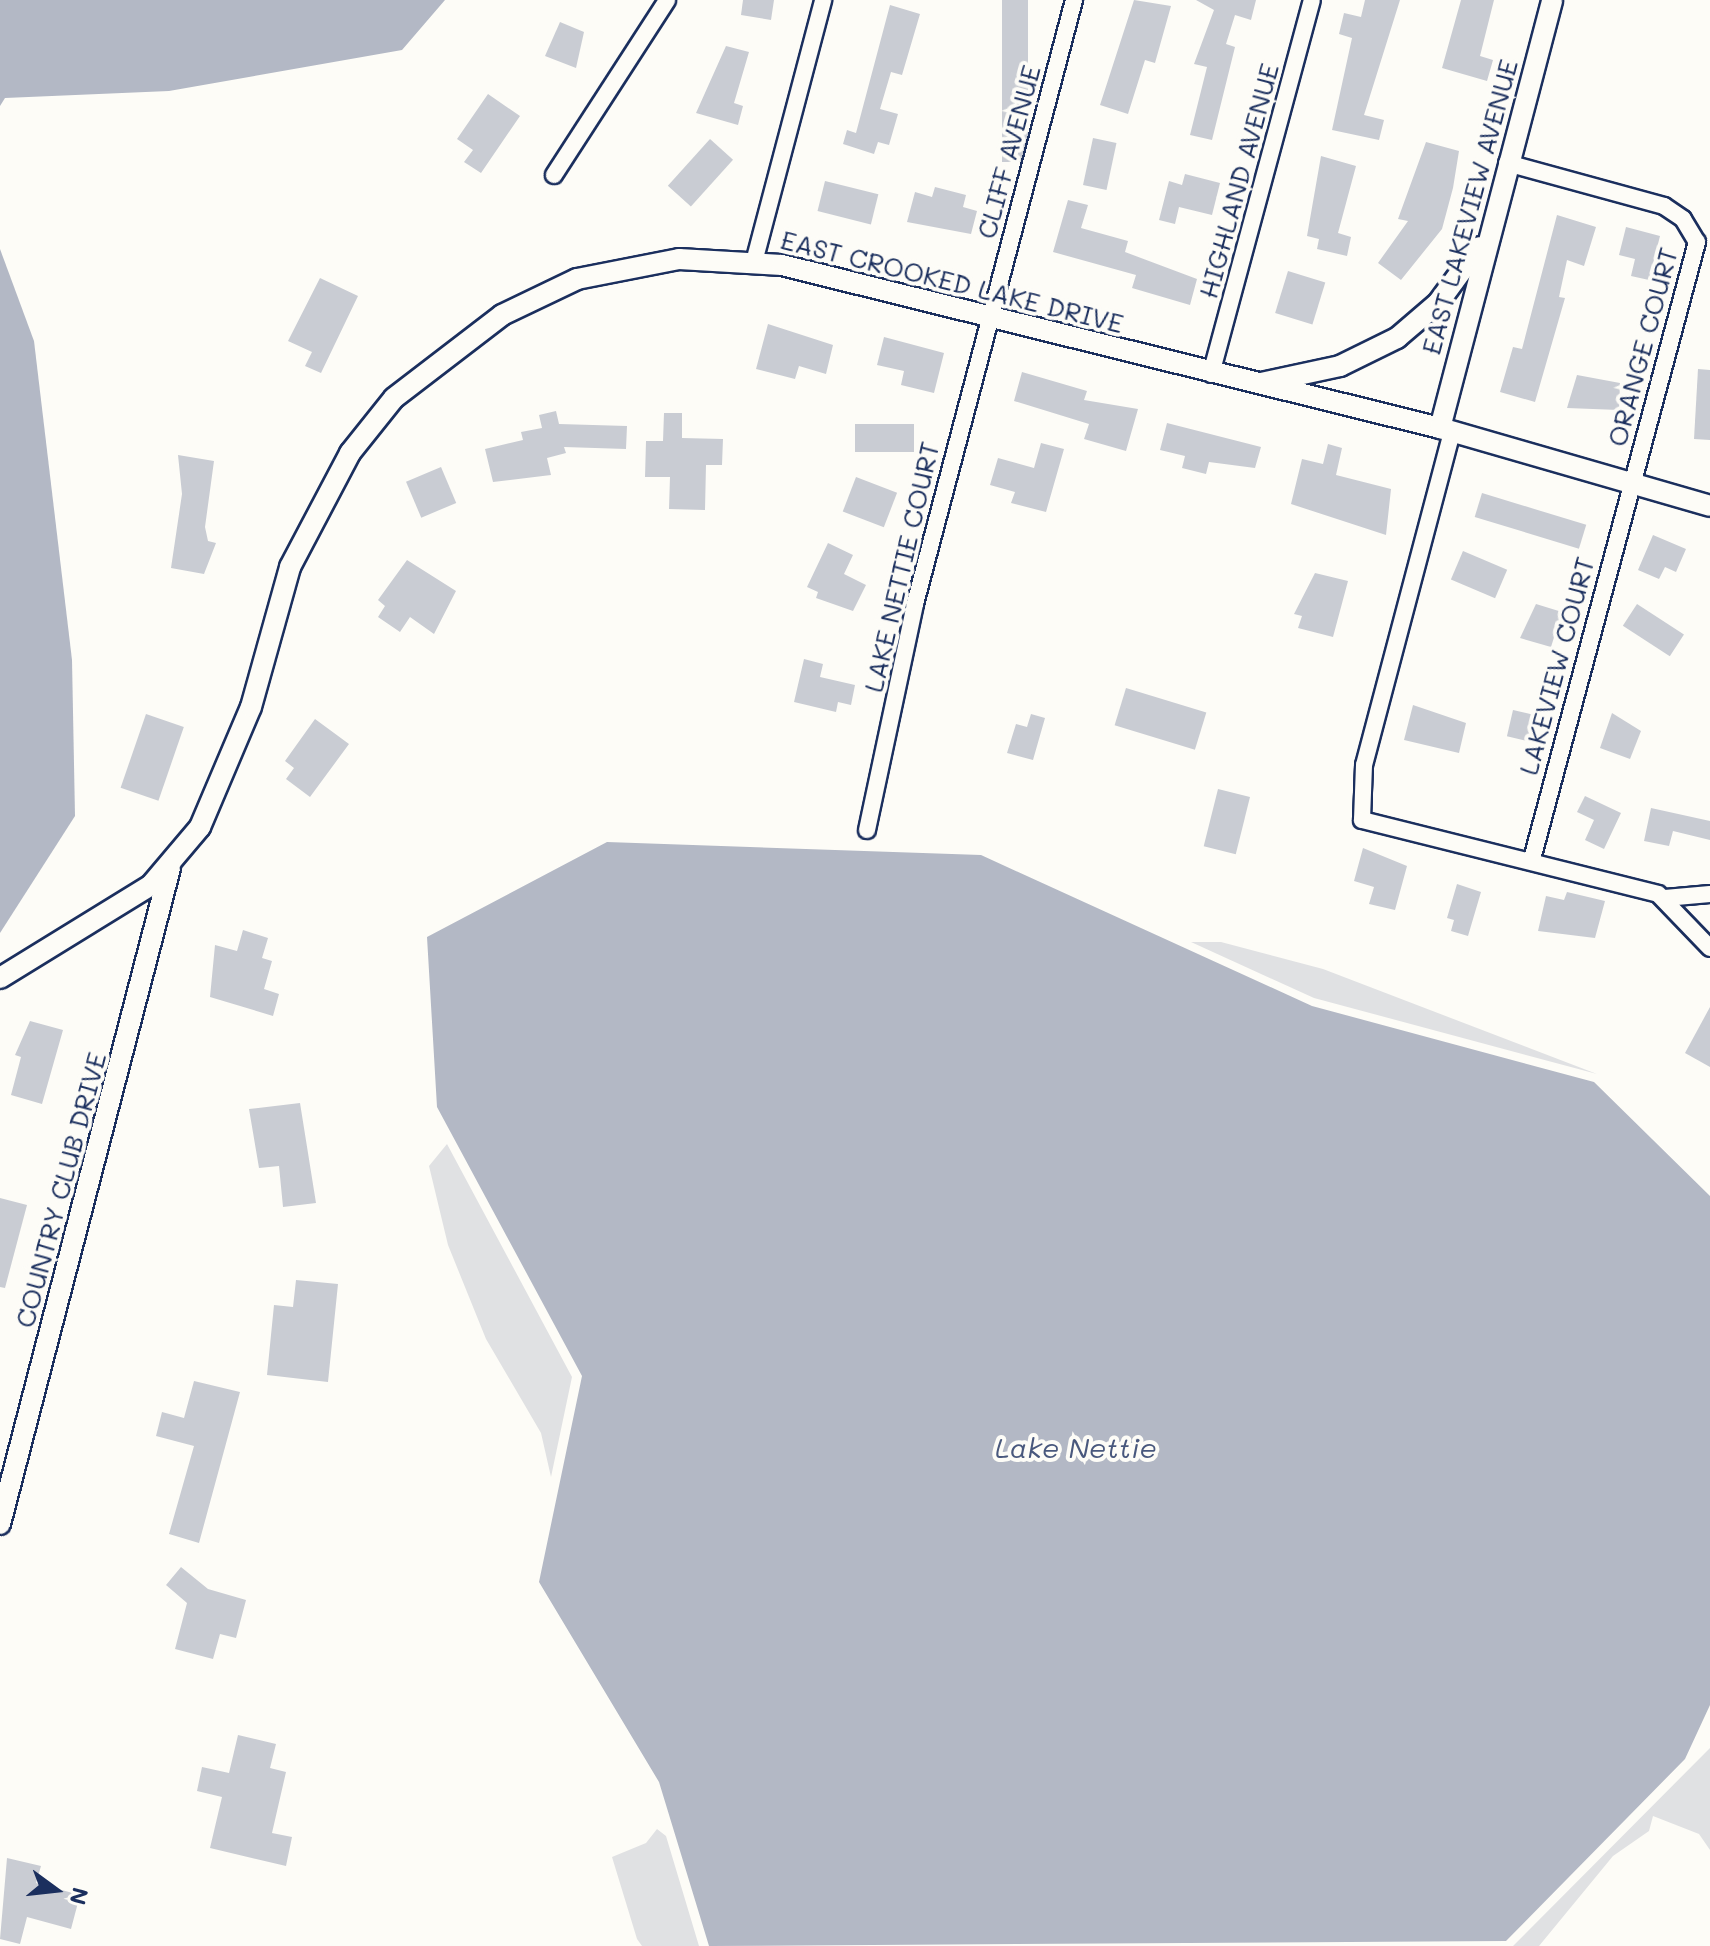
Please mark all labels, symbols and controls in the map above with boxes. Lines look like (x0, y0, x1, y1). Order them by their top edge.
street label: EAST LAKEVIEW AVENUE (1416, 56, 1524, 358)
street label: HIGHLAND AVENUE (1193, 60, 1285, 302)
street label: CLIFF AVENUE (971, 62, 1047, 242)
street label: EAST CROOKED LAKE DRIVE (778, 224, 1126, 340)
street label: ORANGE COURT (1601, 244, 1685, 450)
street label: LAKE NETTIE COURT (858, 439, 946, 695)
street label: LAKEVIEW COURT (1513, 554, 1601, 778)
street label: COUNTRY CLUB DRIVE (9, 1049, 113, 1331)
water label: Lake Nettie (995, 1430, 1157, 1464)
north arrow (16, 1850, 96, 1930)
text: N (63, 1885, 96, 1908)

